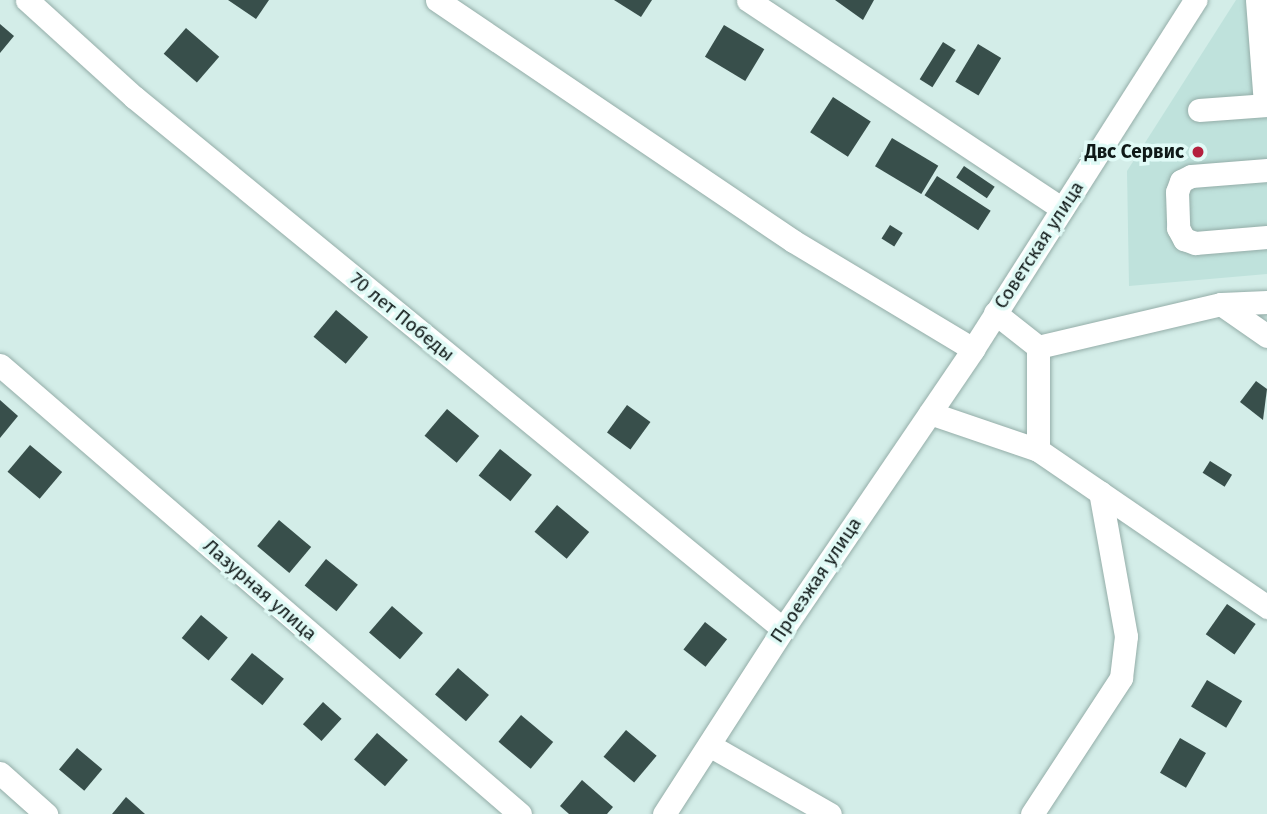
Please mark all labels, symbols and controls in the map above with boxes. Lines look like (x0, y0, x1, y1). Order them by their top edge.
place label: Двс Сервис (1085, 141, 1184, 163)
marker: Двс Сервис (1190, 144, 1206, 160)
street label: Советская улица (989, 177, 1089, 313)
street label: 70 лет Победы (345, 268, 459, 366)
street label: Проезжая улица (766, 513, 866, 647)
street label: Лазурная улица (199, 535, 321, 645)

